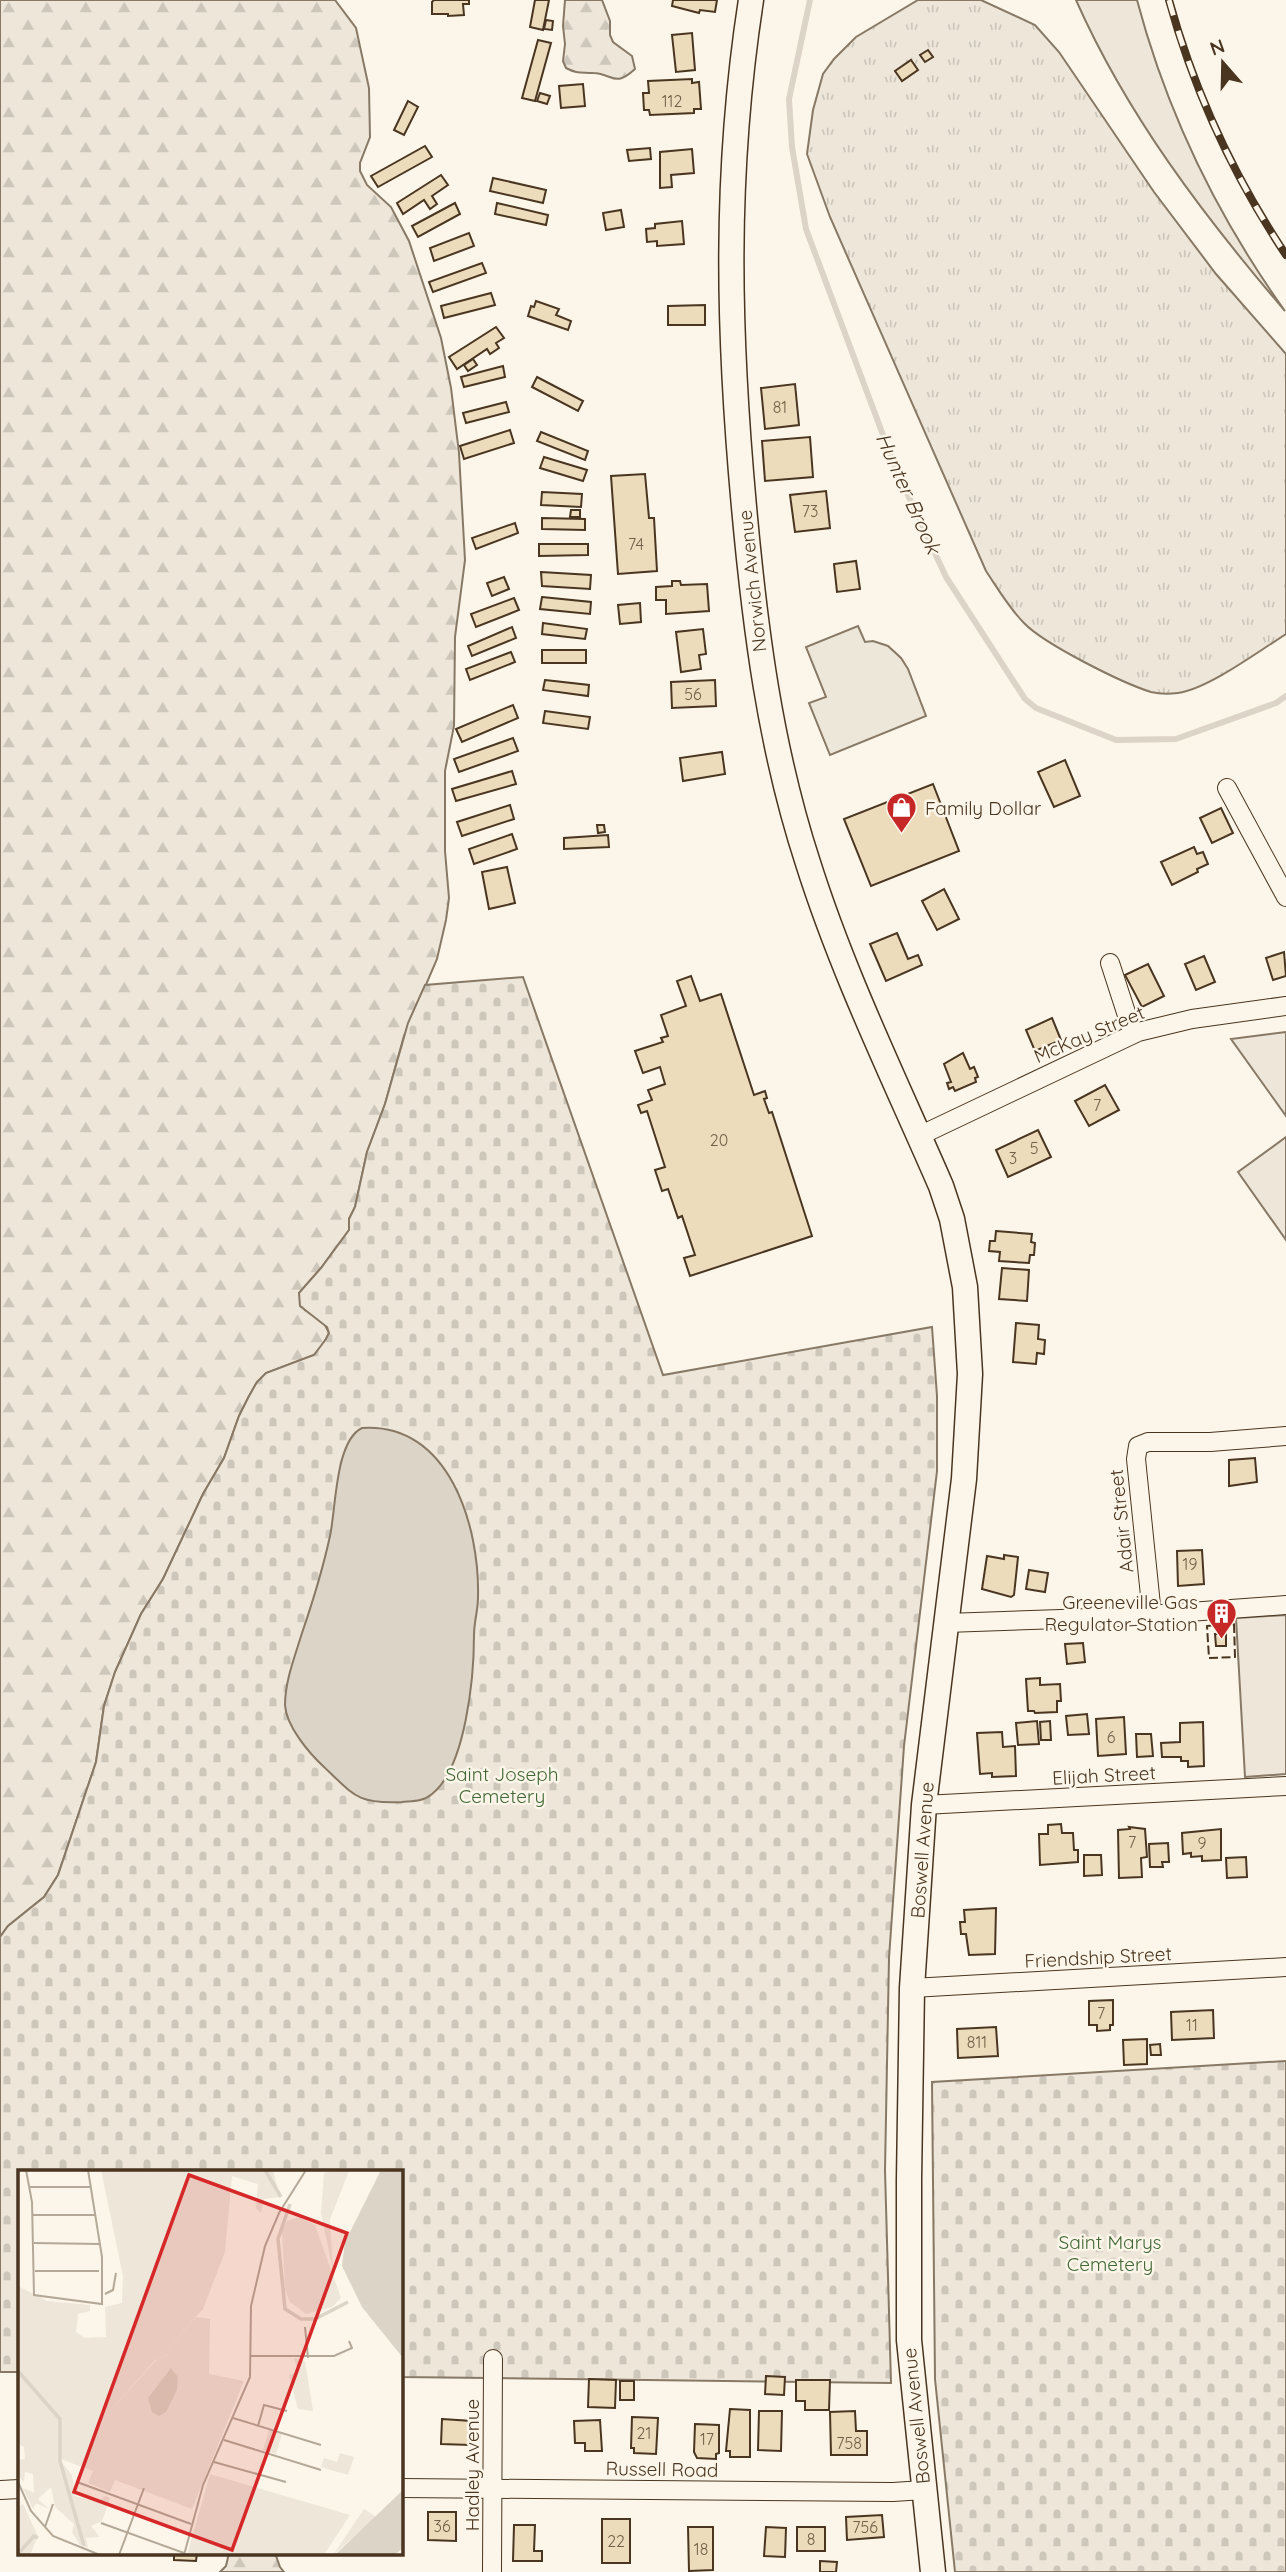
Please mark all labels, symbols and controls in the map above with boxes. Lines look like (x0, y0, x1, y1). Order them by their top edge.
north arrow (1188, 28, 1258, 98)
text: N (1207, 33, 1228, 61)
house number: 112 (662, 91, 682, 111)
house number: 81 (773, 397, 787, 417)
water label: Hunter Brook (871, 428, 948, 559)
house number: 73 (802, 501, 818, 521)
street label: Norwich Avenue (733, 509, 771, 653)
house number: 74 (628, 534, 644, 554)
house number: 56 (684, 684, 702, 704)
shop icon: Family Dollar (885, 791, 919, 835)
place label: Family Dollar (925, 796, 1042, 820)
street label: McKay Street (1030, 1000, 1148, 1068)
house number: 7 (1093, 1095, 1101, 1115)
house number: 20 (710, 1130, 728, 1150)
house number: 5 (1030, 1138, 1038, 1158)
house number: 3 (1009, 1148, 1017, 1168)
street label: Adair Street (1104, 1468, 1138, 1574)
house number: 19 (1183, 1554, 1197, 1574)
place label: Greeneville Gas Regulator Station (1044, 1590, 1198, 1636)
building icon: Greeneville Gas Regulator Station (1204, 1596, 1238, 1640)
house number: 6 (1107, 1727, 1116, 1747)
street label: Elijah Street (1052, 1760, 1156, 1790)
park label: Saint Joseph Cemetery (445, 1762, 559, 1808)
street label: Boswell Avenue (905, 1781, 939, 1919)
house number: 7 (1128, 1832, 1136, 1852)
house number: 9 (1198, 1833, 1207, 1853)
street label: Friendship Street (1024, 1941, 1172, 1973)
house number: 7 (1097, 2003, 1105, 2023)
house number: 11 (1186, 2015, 1198, 2035)
house number: 811 (967, 2032, 987, 2052)
inset map (18, 2170, 402, 2554)
park label: Saint Marys Cemetery (1059, 2230, 1162, 2276)
street label: Boswell Avenue (897, 2347, 935, 2485)
street label: Hadley Avenue (460, 2399, 484, 2531)
house number: 21 (637, 2423, 651, 2443)
house number: 17 (700, 2429, 714, 2449)
house number: 758 (836, 2433, 862, 2453)
street label: Russell Road (605, 2456, 719, 2482)
house number: 36 (434, 2516, 451, 2536)
house number: 756 (852, 2517, 878, 2537)
house number: 8 (807, 2529, 815, 2549)
house number: 22 (607, 2531, 625, 2551)
house number: 18 (694, 2539, 708, 2559)

